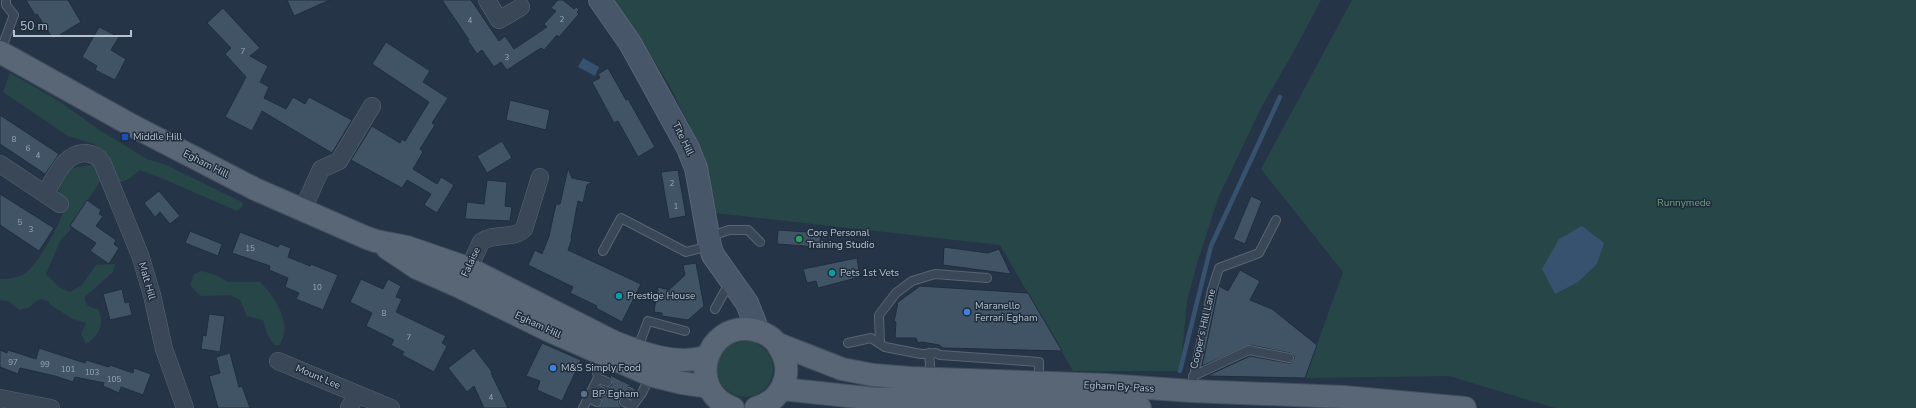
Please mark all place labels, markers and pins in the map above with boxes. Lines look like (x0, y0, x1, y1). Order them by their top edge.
place label: Middle Hill (133, 130, 182, 144)
marker: Middle Hill (120, 132, 130, 142)
place label: Core Personal Training Studio (807, 226, 875, 252)
marker: Core Personal Training Studio (794, 234, 804, 244)
place label: Pets 1st Vets (840, 266, 899, 280)
marker: Pets 1st Vets (827, 268, 837, 278)
place label: Prestige House (627, 289, 695, 303)
marker: Prestige House (614, 291, 624, 301)
place label: Maranello Ferrari Egham (975, 299, 1038, 325)
marker: Maranello Ferrari Egham (962, 307, 972, 317)
place label: M&S Simply Food (561, 361, 641, 375)
marker: M&S Simply Food (548, 363, 558, 373)
place label: BP Egham (592, 387, 639, 401)
marker: BP Egham (579, 389, 589, 399)

